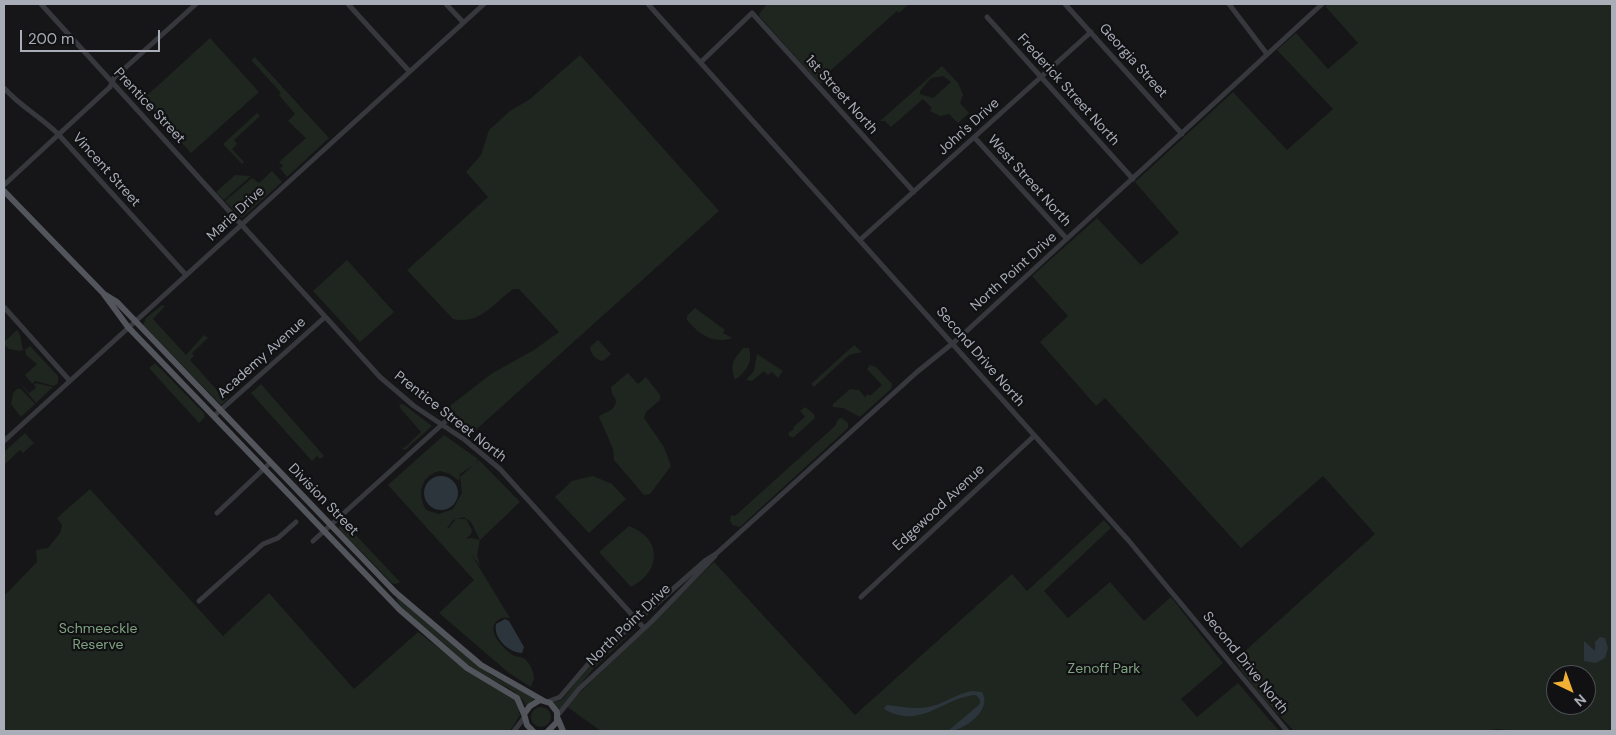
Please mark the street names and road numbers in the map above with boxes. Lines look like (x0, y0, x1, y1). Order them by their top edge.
street label: Georgia Street (1095, 20, 1171, 102)
street label: Frederick Street North (1013, 31, 1123, 149)
street label: 1st Street North (801, 52, 881, 138)
street label: Prentice Street (110, 65, 188, 147)
street label: John's Drive (935, 95, 1003, 159)
street label: Vincent Street (68, 130, 144, 210)
street label: West Street North (984, 132, 1074, 230)
street label: Maria Drive (204, 183, 268, 245)
street label: North Point Drive (967, 229, 1061, 315)
street label: Second Drive North (932, 304, 1028, 410)
street label: Academy Avenue (215, 314, 309, 402)
street label: Prentice Street North (391, 368, 509, 466)
street label: Division Street (284, 460, 362, 540)
street label: Edgewood Avenue (890, 461, 988, 555)
street label: North Point Drive (584, 581, 674, 669)
street label: Second Drive North (1199, 609, 1291, 717)

